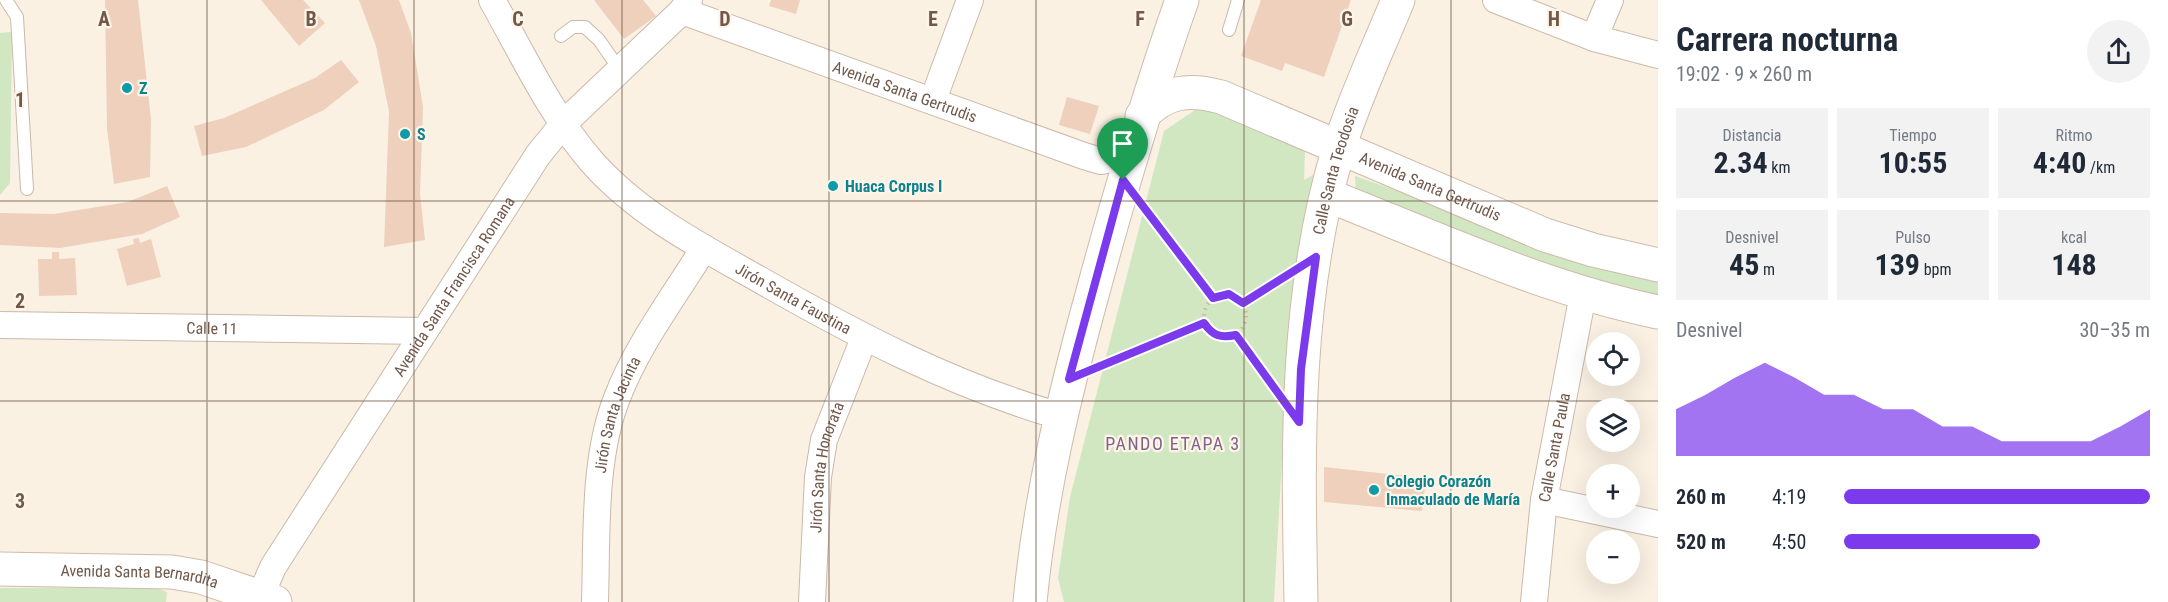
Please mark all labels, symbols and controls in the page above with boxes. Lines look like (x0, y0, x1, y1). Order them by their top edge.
text: A (98, 7, 110, 31)
text: B (305, 7, 317, 31)
text: C (512, 7, 524, 31)
text: D (719, 7, 731, 31)
text: E (928, 7, 938, 31)
text: F (1135, 7, 1145, 31)
text: G (1341, 7, 1353, 31)
text: H (1548, 7, 1560, 31)
text: Carrera nocturna (1676, 20, 1898, 59)
button: share (2087, 20, 2150, 83)
street label: Avenida Santa Gertrudis (830, 57, 980, 127)
text: 19:02 · 9 × 260 m (1676, 62, 1812, 86)
place label: Z (139, 79, 147, 98)
marker: Z (120, 81, 134, 95)
text: 1 (15, 88, 25, 112)
street label: Calle Santa Teodosia (1309, 104, 1363, 236)
pin (1097, 118, 1148, 180)
place label: S (417, 125, 426, 144)
text: Distancia (1723, 126, 1781, 145)
text: Tiempo (1889, 126, 1937, 145)
text: Ritmo (2056, 126, 2092, 145)
marker: S (398, 127, 412, 141)
icon: arrive (1106, 127, 1139, 160)
text: 2.34 (1713, 145, 1768, 180)
text: 10:55 (1879, 145, 1947, 180)
text: 4:40 (2033, 145, 2086, 180)
street label: Avenida Santa Gertrudis (1356, 148, 1504, 225)
text: km (1768, 158, 1791, 177)
text: /km (2086, 158, 2115, 177)
place label: Huaca Corpus I (845, 177, 942, 196)
marker: Huaca Corpus I (826, 179, 840, 193)
street label: Avenida Santa Francisca Romana (389, 193, 519, 380)
text: Desnivel (1725, 228, 1779, 247)
text: Pulso (1895, 228, 1931, 247)
text: kcal (2061, 228, 2087, 247)
text: 45 (1729, 247, 1759, 282)
text: 139 (1875, 247, 1920, 282)
text: 148 (2051, 247, 2097, 282)
street label: Jirón Santa Faustina (732, 259, 854, 338)
text: m (1759, 260, 1775, 279)
text: bpm (1920, 260, 1951, 279)
text: 2 (15, 289, 25, 313)
text: Desnivel (1676, 318, 1743, 342)
text: 30–35 m (2079, 318, 2150, 342)
street label: Calle 11 (186, 319, 238, 338)
map controls (1586, 332, 1640, 584)
button: locate (1586, 332, 1640, 386)
street label: Jirón Santa Jacinta (591, 353, 645, 474)
street label: Calle Santa Paula (1535, 391, 1574, 504)
button: layers (1586, 398, 1640, 452)
street label: Jirón Santa Honorata (806, 399, 848, 533)
district label: PANDO ETAPA 3 (1105, 433, 1241, 454)
button: + (1586, 464, 1640, 518)
place label: Colegio Corazón Inmaculado de María (1386, 472, 1520, 509)
marker: Colegio Corazón Inmaculado de María (1367, 483, 1381, 497)
text: 260 m (1676, 485, 1726, 509)
text: 4:19 (1772, 485, 1806, 509)
text: 3 (15, 489, 25, 513)
button: − (1586, 530, 1640, 584)
text: 520 m (1676, 530, 1726, 554)
text: 4:50 (1772, 530, 1806, 554)
street label: Avenida Santa Bernardita (60, 561, 221, 592)

